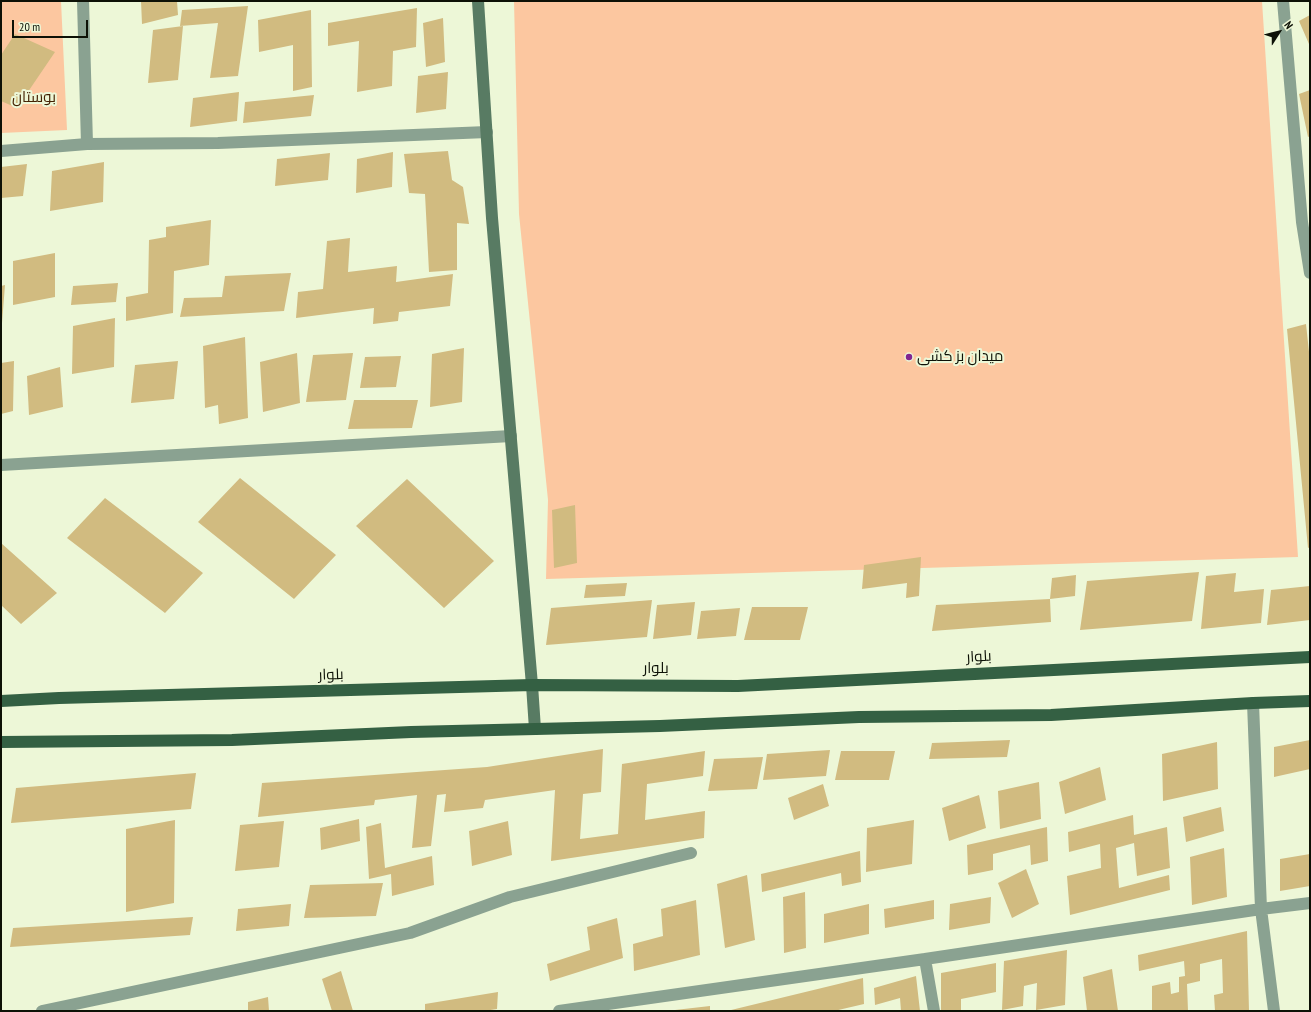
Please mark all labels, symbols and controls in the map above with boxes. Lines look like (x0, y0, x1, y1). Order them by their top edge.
scale bar (14, 12, 90, 38)
north arrow (1259, 12, 1299, 52)
text: N (1281, 18, 1296, 31)
text: 20 m (19, 19, 40, 34)
park label: بوستان (12, 89, 56, 107)
place label: میدان بز کشی (917, 348, 1003, 366)
marker: میدان بز کشی (904, 352, 914, 362)
street label: بلوار (966, 647, 992, 667)
street label: بلوار (643, 660, 669, 678)
street label: بلوار (318, 666, 344, 684)

